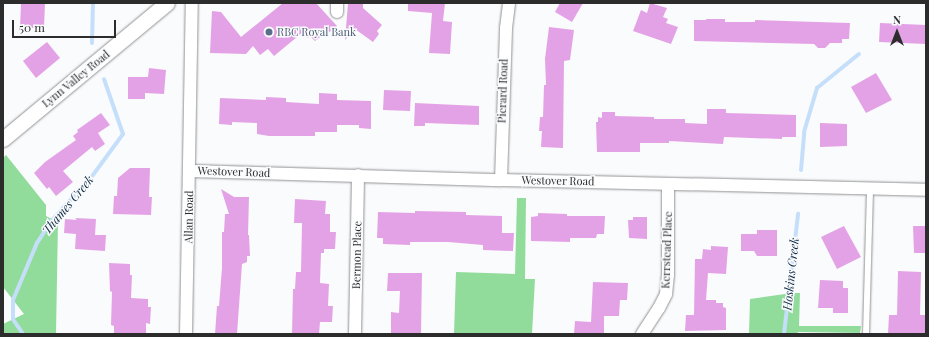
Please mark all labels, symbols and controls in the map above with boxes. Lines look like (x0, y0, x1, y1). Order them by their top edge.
scale bar (14, 12, 118, 38)
north arrow (877, 12, 917, 52)
text: N (893, 12, 901, 27)
text: 50 m (19, 19, 45, 35)
place label: RBC Royal Bank (277, 25, 356, 39)
marker: RBC Royal Bank (264, 27, 274, 37)
street label: Lynn Valley Road (39, 47, 113, 111)
street label: Pierard Road (495, 59, 511, 123)
street label: Westover Road (197, 164, 271, 180)
water label: Thames Creek (39, 173, 97, 237)
street label: Westover Road (521, 174, 595, 188)
street label: Allan Road (182, 190, 196, 244)
street label: Kerrstead Place (659, 211, 675, 289)
street label: Bermon Place (350, 221, 364, 289)
water label: Hoskins Creek (780, 237, 802, 311)

